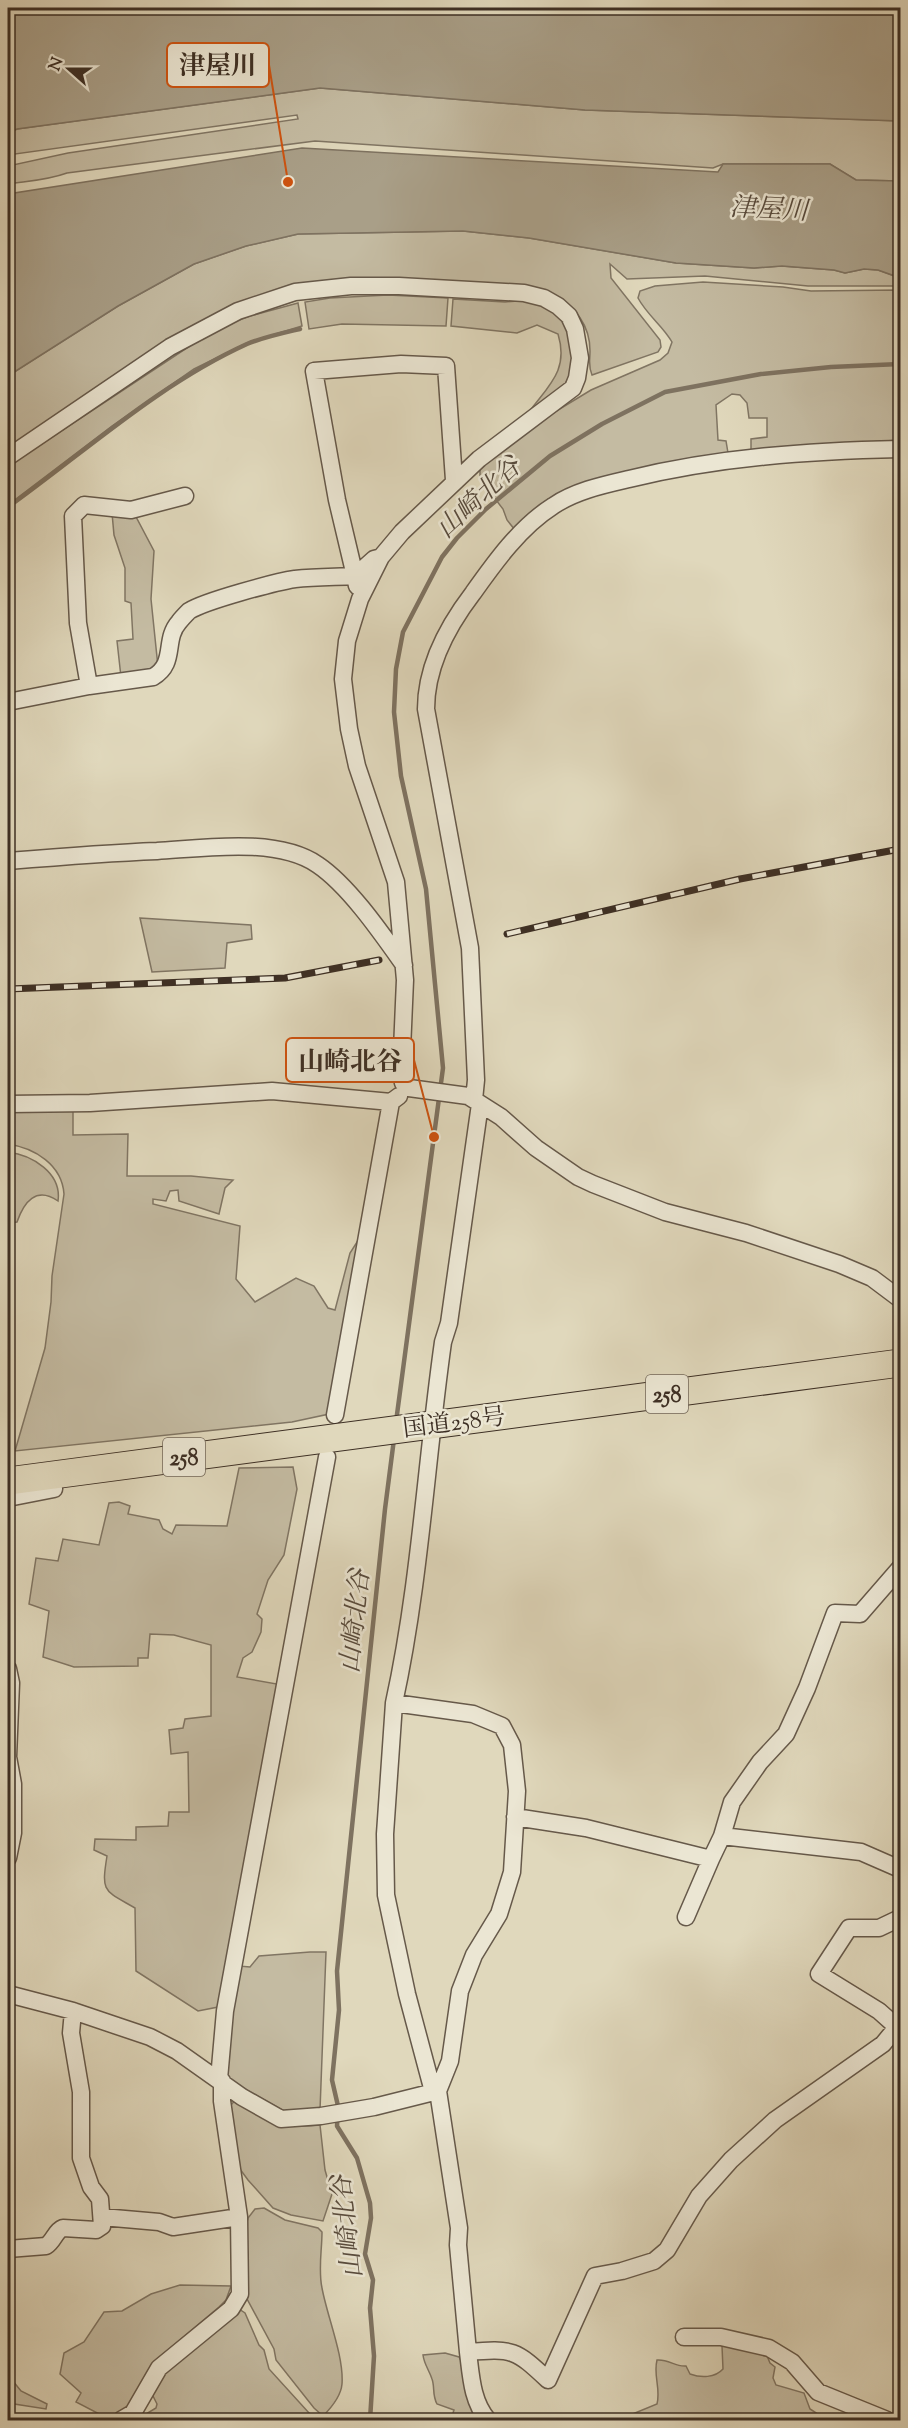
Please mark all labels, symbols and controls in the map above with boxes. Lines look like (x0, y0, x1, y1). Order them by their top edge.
north arrow (39, 39, 99, 99)
callout: 津屋川 (167, 43, 269, 87)
text: 津屋川 (179, 49, 257, 86)
text: N (44, 54, 70, 75)
water label: 津屋川 (729, 190, 812, 231)
water label: 山崎北谷 (429, 448, 532, 548)
callout: 山崎北谷 (286, 1038, 414, 1082)
text: 山崎北谷 (298, 1045, 402, 1082)
road number: 258 (646, 1375, 688, 1413)
street label: 国道258号 (401, 1401, 508, 1447)
road number: 258 (163, 1438, 205, 1476)
water label: 山崎北谷 (333, 1566, 381, 1675)
water label: 山崎北谷 (324, 2171, 373, 2281)

